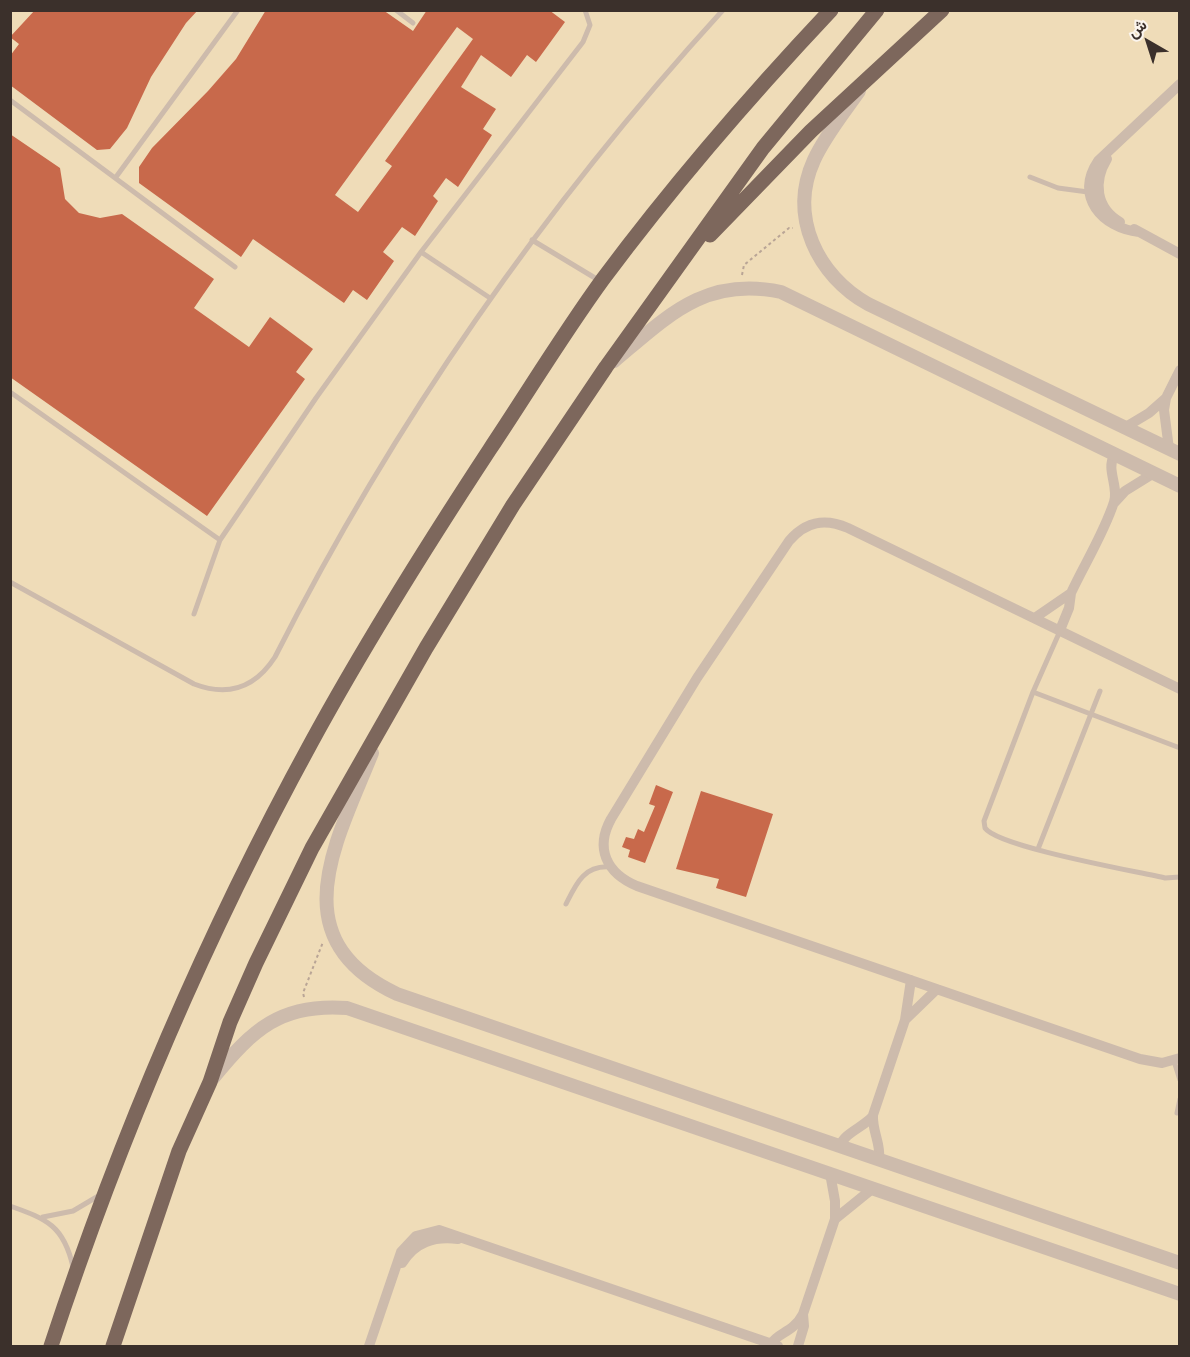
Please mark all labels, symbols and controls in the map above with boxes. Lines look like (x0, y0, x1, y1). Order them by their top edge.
north arrow (1118, 12, 1178, 72)
text: ش (1123, 14, 1150, 41)

